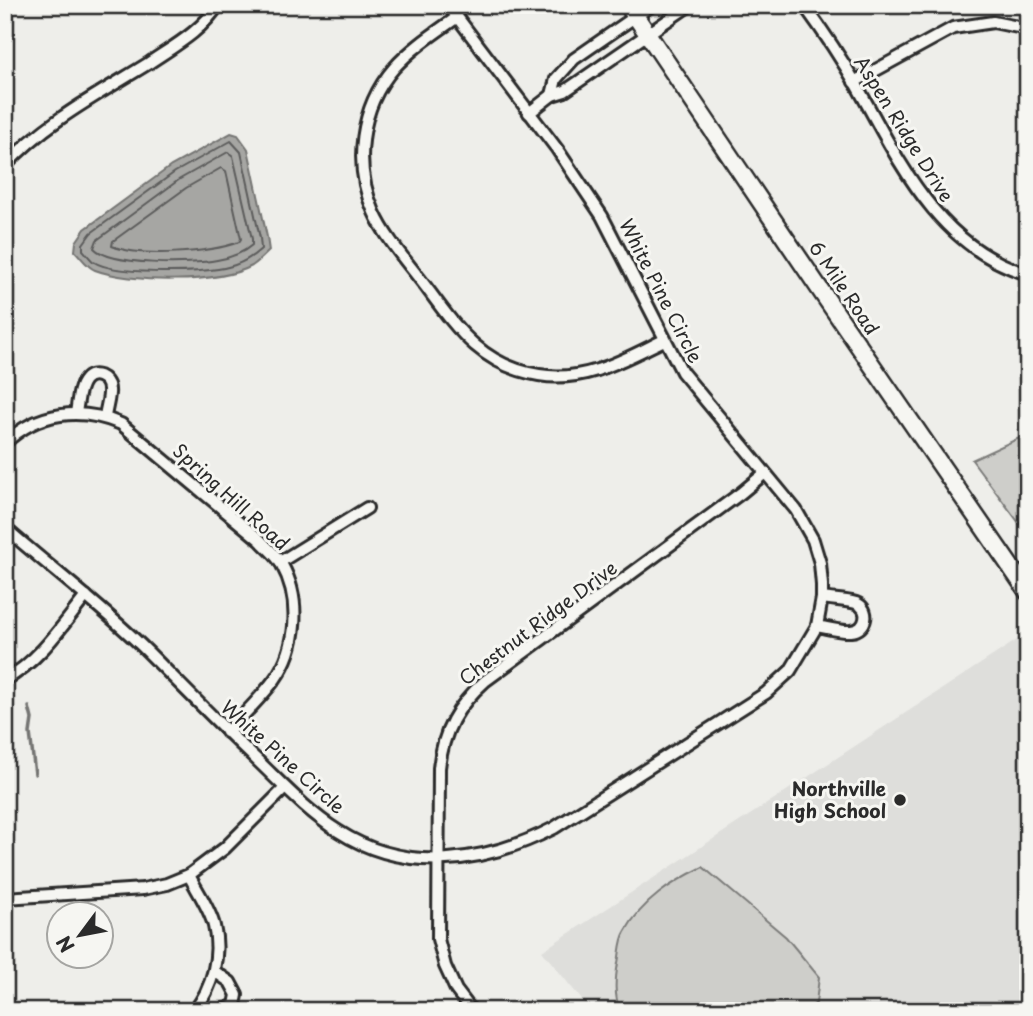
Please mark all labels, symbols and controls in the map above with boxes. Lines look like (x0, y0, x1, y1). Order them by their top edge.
street label: Aspen Ridge Drive (849, 50, 961, 207)
street label: White Pine Circle (613, 214, 710, 368)
street label: 6 Mile Road (803, 235, 887, 340)
street label: Spring Hill Road (167, 436, 296, 556)
street label: Chestnut Ridge Drive (452, 553, 622, 691)
street label: White Pine Circle (215, 693, 352, 820)
place label: Northville High School (774, 774, 886, 824)
marker: Northville High School (892, 792, 908, 808)
north arrow (46, 900, 116, 970)
text: N (49, 931, 81, 958)

